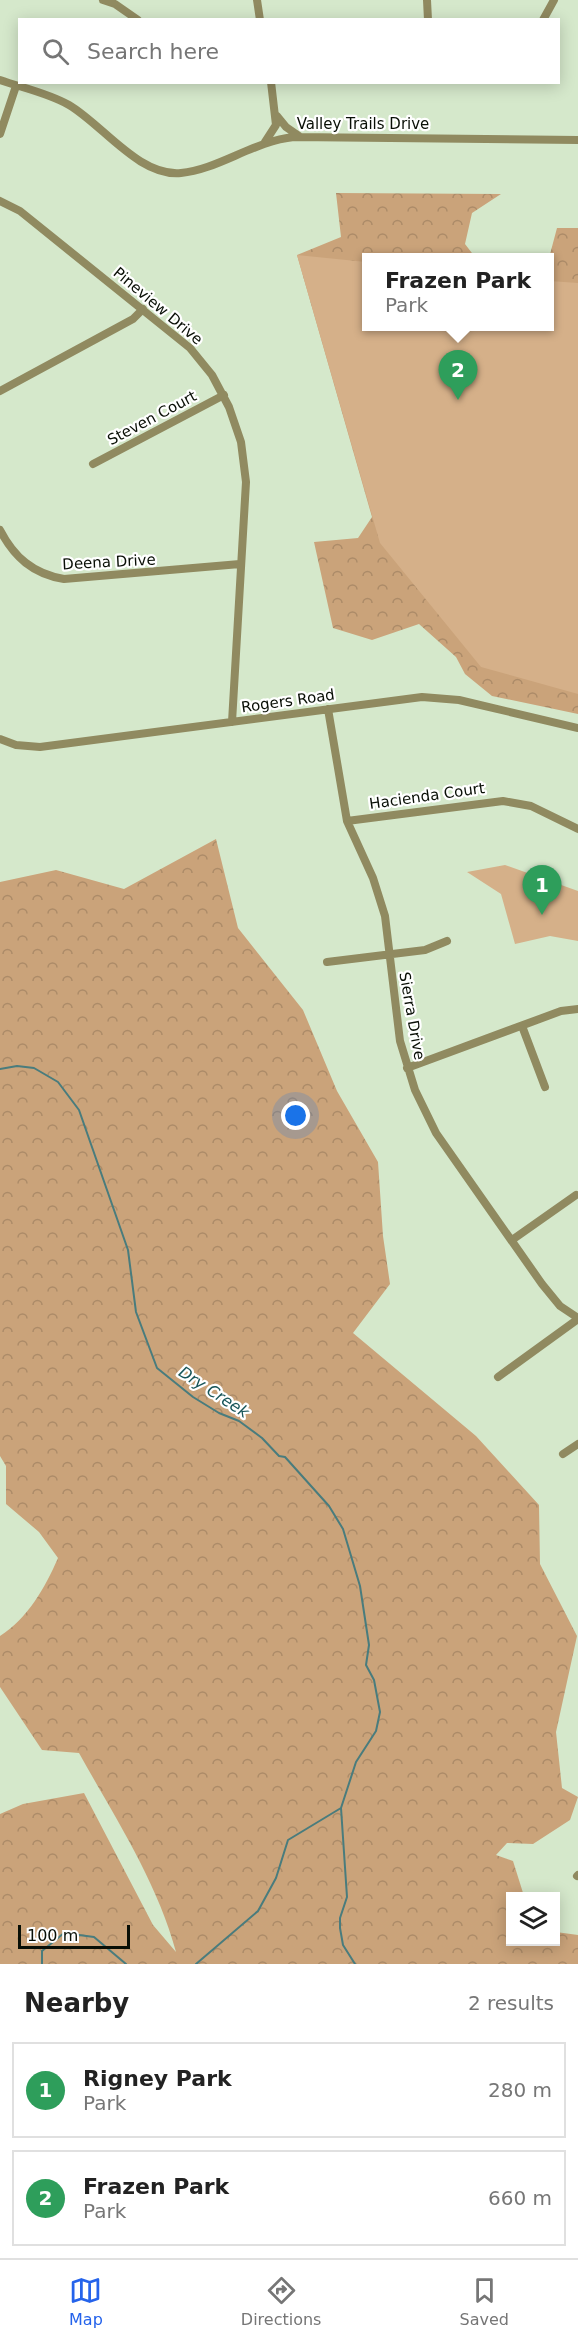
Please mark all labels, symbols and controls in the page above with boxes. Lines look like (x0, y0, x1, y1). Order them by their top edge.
search box (18, 18, 560, 84)
icon: search (39, 35, 72, 68)
text: Search here (87, 39, 219, 64)
street label: Valley Trails Drive (297, 115, 429, 133)
popup (362, 253, 554, 331)
street label: Pineview Drive (110, 263, 206, 349)
text: Frazen Park (385, 268, 531, 293)
text: Park (385, 293, 428, 317)
pin: 2 (438, 350, 478, 400)
street label: Steven Court (104, 387, 200, 449)
street label: Deena Drive (62, 551, 156, 573)
street label: Rogers Road (240, 686, 336, 716)
street label: Hacienda Court (368, 779, 486, 813)
pin: 1 (522, 866, 562, 915)
street label: Sierra Drive (395, 971, 429, 1061)
your location (281, 1101, 310, 1130)
water label: Dry Creek (175, 1362, 253, 1422)
map controls (506, 1892, 560, 1946)
button: layers (506, 1892, 560, 1946)
scale bar (18, 1922, 130, 1950)
text: 100 m (27, 1926, 78, 1945)
text: Nearby (24, 1988, 129, 2018)
text: 2 results (468, 1991, 554, 2015)
text: Rigney Park (83, 2066, 232, 2091)
text: 1 (39, 2078, 52, 2102)
text: 280 m (488, 2078, 552, 2102)
text: Park (83, 2091, 126, 2115)
text: Frazen Park (83, 2174, 229, 2199)
text: 2 (39, 2186, 52, 2210)
text: 660 m (488, 2186, 552, 2210)
text: Park (83, 2199, 126, 2223)
tab: Map (69, 2274, 103, 2329)
tab: Directions (241, 2274, 321, 2329)
tab: Saved (460, 2274, 509, 2329)

